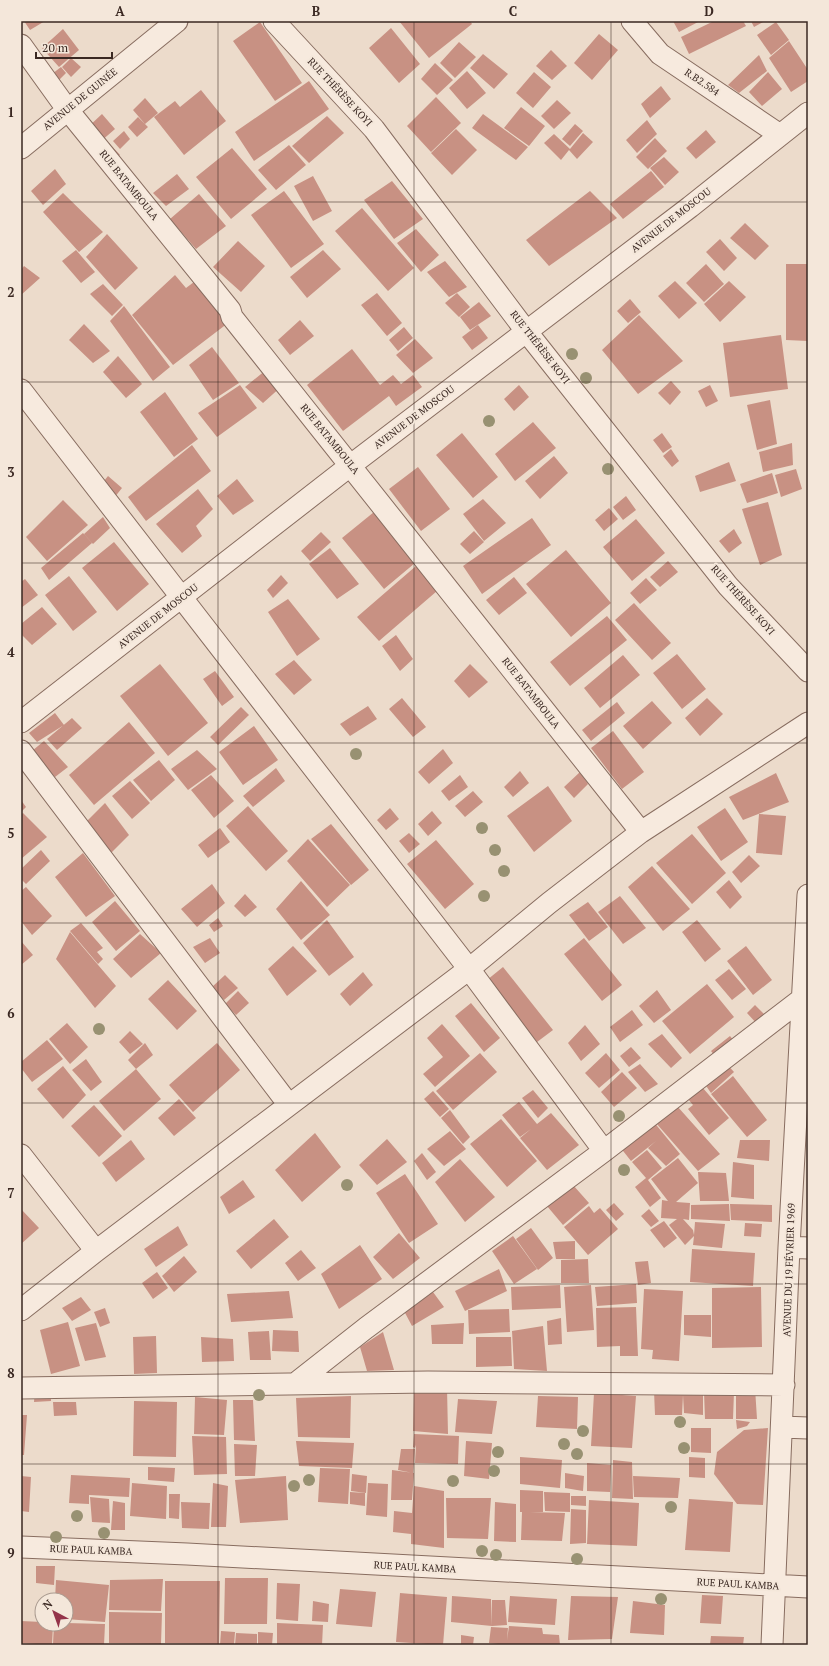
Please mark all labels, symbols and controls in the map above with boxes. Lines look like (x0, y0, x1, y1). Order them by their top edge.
text: A (115, 2, 125, 20)
text: B (312, 2, 320, 20)
text: C (509, 2, 517, 20)
text: D (704, 2, 714, 20)
scale bar (36, 34, 112, 60)
text: 20 m (42, 40, 69, 55)
street label: RUE THÉRÈSE KOYI (305, 55, 376, 130)
street label: AVENUE DE GUINÉE (40, 65, 120, 133)
street label: R.B2.584 (682, 66, 723, 99)
text: 1 (7, 103, 15, 121)
street label: RUE BATAMBOULA (97, 147, 162, 223)
street label: AVENUE DE MOSCOU (628, 185, 714, 255)
text: 2 (7, 283, 15, 301)
street label: RUE THÉRÈSE KOYI (507, 308, 573, 387)
street label: AVENUE DE MOSCOU (371, 382, 457, 452)
street label: RUE BATAMBOULA (298, 401, 363, 477)
text: 3 (7, 463, 15, 481)
street label: RUE THÉRÈSE KOYI (708, 562, 778, 638)
street label: AVENUE DE MOSCOU (115, 581, 201, 651)
text: 4 (7, 643, 15, 661)
street label: RUE BATAMBOULA (499, 655, 563, 731)
text: 5 (7, 824, 15, 842)
text: 6 (7, 1004, 15, 1022)
text: 7 (7, 1184, 15, 1202)
street label: AVENUE DU 19 FÉVRIER 1969 (780, 1203, 798, 1337)
text: 8 (7, 1364, 15, 1382)
street label: RUE PAUL KAMBA (49, 1542, 133, 1558)
text: 9 (7, 1544, 15, 1562)
street label: RUE PAUL KAMBA (373, 1558, 457, 1576)
street label: RUE PAUL KAMBA (696, 1575, 780, 1593)
north arrow (34, 1592, 74, 1632)
text: N (40, 1596, 56, 1612)

